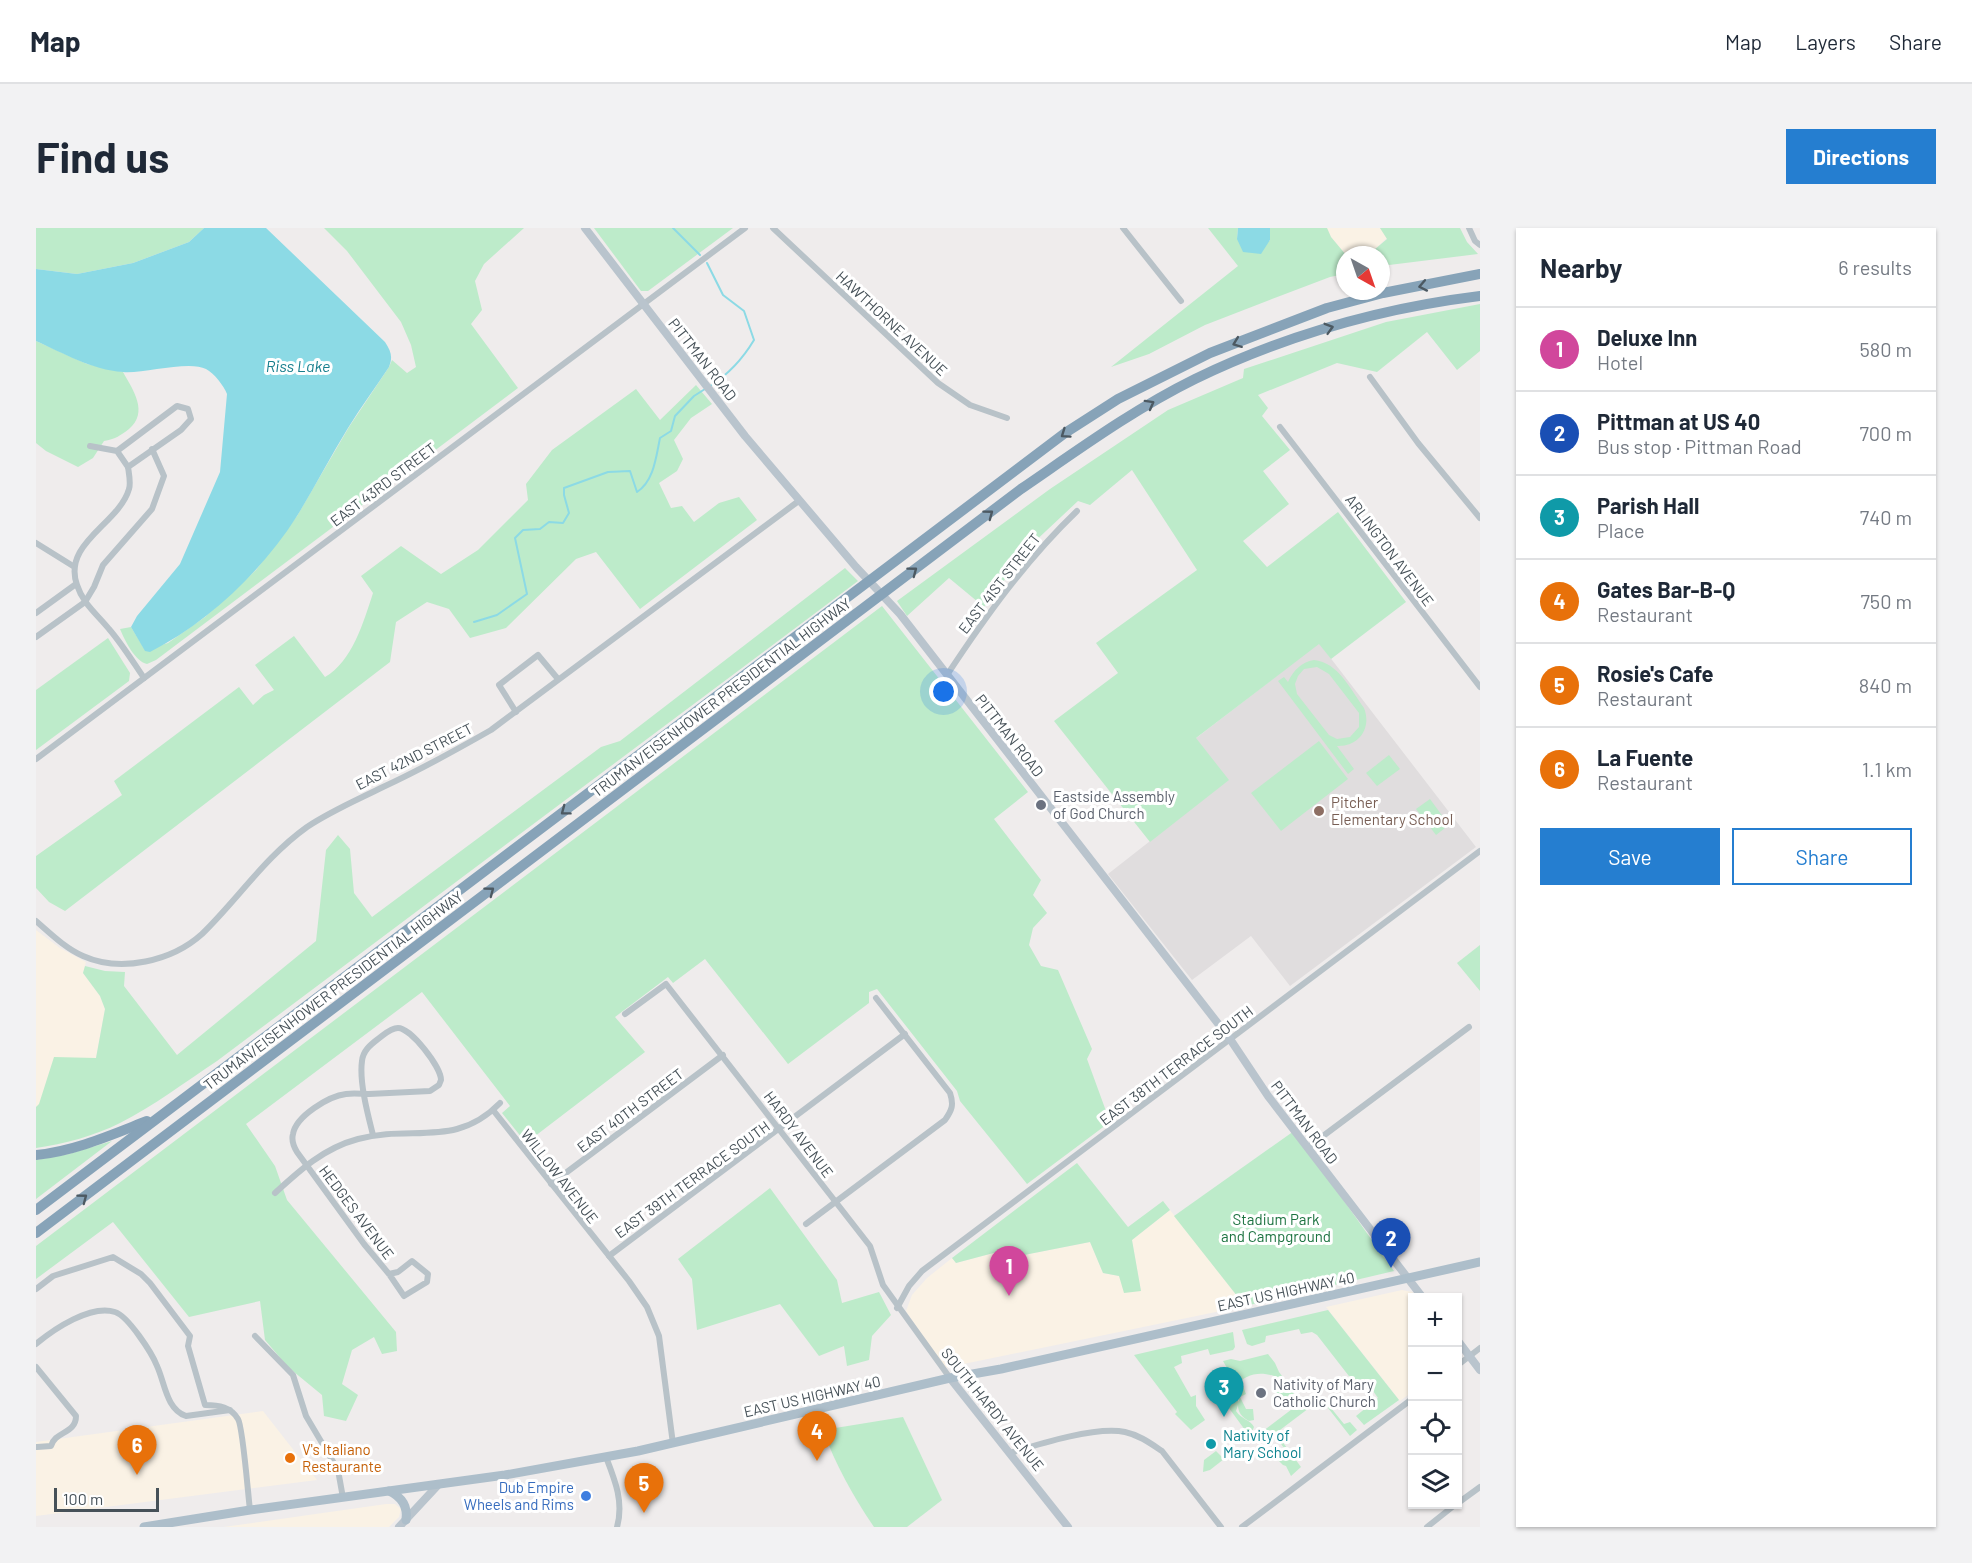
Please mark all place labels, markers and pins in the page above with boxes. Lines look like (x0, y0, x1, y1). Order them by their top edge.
place label: Eastside Assembly of God Church (1053, 787, 1175, 822)
place label: Pitcher Elementary School (1331, 793, 1453, 828)
marker: Eastside Assembly of God Church (1034, 798, 1048, 812)
marker: Pitcher Elementary School (1312, 804, 1326, 818)
pin: 2 (1372, 1218, 1410, 1268)
pin: 1 (990, 1246, 1028, 1296)
pin: 3 (1204, 1368, 1244, 1417)
place label: Nativity of Mary Catholic Church (1273, 1375, 1376, 1410)
marker: Nativity of Mary Catholic Church (1254, 1386, 1268, 1400)
pin: 4 (798, 1412, 836, 1461)
pin: 6 (118, 1426, 156, 1475)
place label: Nativity of Mary School (1223, 1426, 1302, 1461)
marker: Nativity of Mary School (1204, 1437, 1218, 1451)
place label: V's Italiano Restaurante (302, 1440, 382, 1475)
marker: V's Italiano Restaurante (283, 1451, 297, 1465)
pin: 5 (624, 1464, 664, 1513)
place label: Dub Empire Wheels and Rims (464, 1478, 574, 1513)
marker: Dub Empire Wheels and Rims (579, 1489, 593, 1503)

